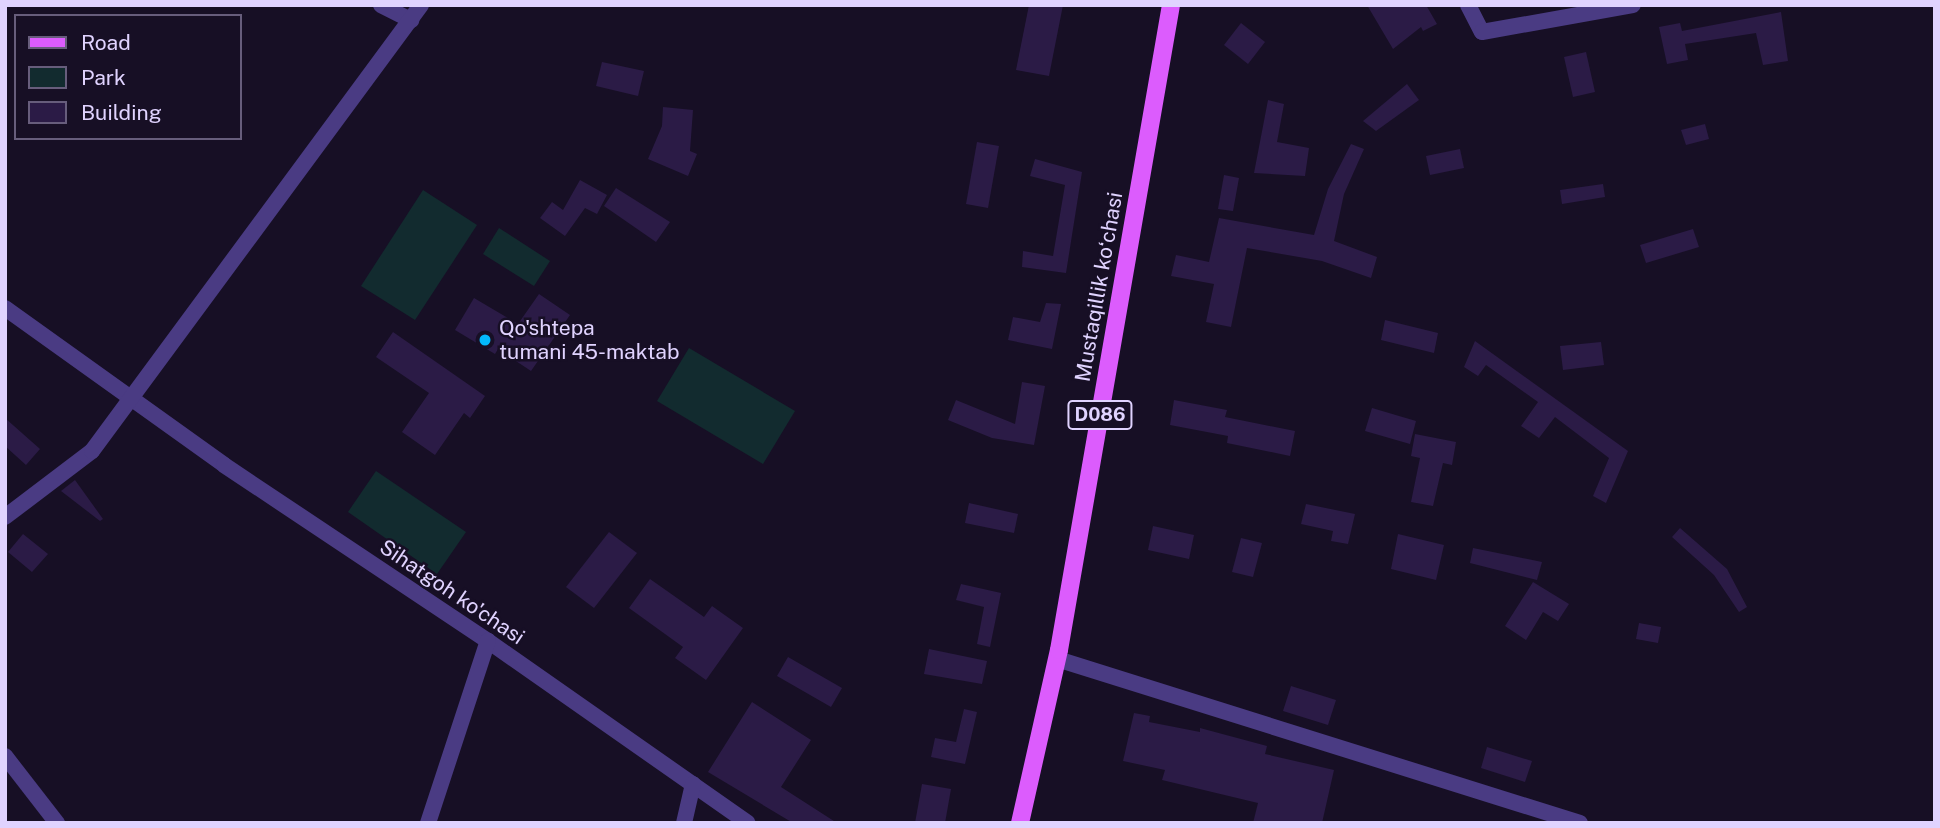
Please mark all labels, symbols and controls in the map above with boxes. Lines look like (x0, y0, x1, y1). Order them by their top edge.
legend (14, 14, 242, 140)
text: Road (81, 30, 131, 55)
text: Park (81, 65, 126, 90)
text: Building (81, 100, 162, 125)
street label: Mustaqillik koʻchasi (1070, 190, 1128, 384)
place label: Qo'shtepa tumani 45-maktab (499, 315, 679, 365)
marker: Qo'shtepa tumani 45-maktab (477, 332, 493, 348)
road number: D086 (1067, 400, 1133, 430)
street label: Sihatgoh ko'chasi (375, 534, 529, 650)

